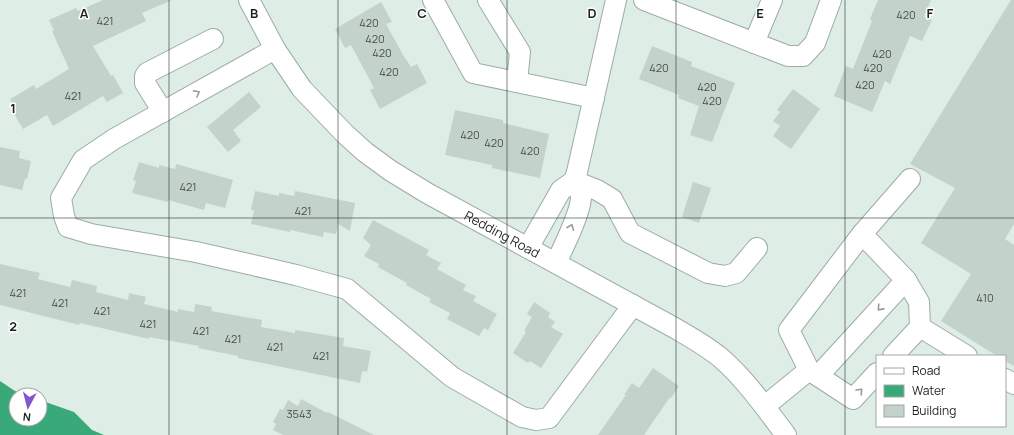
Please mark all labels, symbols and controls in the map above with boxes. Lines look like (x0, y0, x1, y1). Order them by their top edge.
text: A (80, 4, 89, 22)
text: B (250, 4, 258, 22)
text: C (417, 4, 427, 22)
text: D (587, 4, 597, 22)
text: E (756, 4, 764, 22)
text: F (927, 4, 934, 22)
house number: 420 (896, 7, 916, 22)
house number: 421 (96, 13, 114, 28)
house number: 420 (359, 15, 379, 30)
house number: 420 (365, 31, 385, 46)
house number: 420 (372, 45, 392, 60)
house number: 420 (872, 46, 892, 61)
house number: 420 (649, 60, 669, 75)
house number: 420 (863, 60, 883, 75)
house number: 420 (379, 64, 399, 79)
house number: 420 (855, 77, 875, 92)
house number: 420 (697, 79, 717, 94)
house number: 421 (64, 88, 82, 103)
one-way arrow (193, 91, 200, 98)
house number: 420 (702, 93, 722, 108)
text: 1 (10, 99, 16, 117)
house number: 420 (460, 127, 480, 142)
house number: 420 (484, 135, 504, 150)
house number: 420 (520, 143, 540, 158)
house number: 421 (179, 179, 197, 194)
house number: 421 (294, 203, 312, 218)
street label: Redding Road (461, 206, 543, 262)
one-way arrow (567, 224, 575, 231)
house number: 421 (9, 285, 27, 300)
house number: 410 (976, 290, 994, 305)
house number: 421 (51, 295, 69, 310)
house number: 421 (93, 303, 111, 318)
one-way arrow (877, 304, 884, 311)
house number: 421 (139, 316, 157, 331)
text: 2 (9, 317, 17, 335)
house number: 421 (192, 323, 210, 338)
house number: 421 (224, 331, 242, 346)
house number: 421 (266, 339, 284, 354)
house number: 421 (312, 348, 330, 363)
legend (876, 355, 1006, 427)
text: Road (912, 362, 940, 379)
text: Water (912, 382, 946, 399)
north arrow (8, 387, 48, 427)
one-way arrow (856, 388, 863, 396)
text: Building (912, 402, 956, 419)
house number: 3543 (286, 406, 312, 421)
text: N (22, 409, 32, 425)

